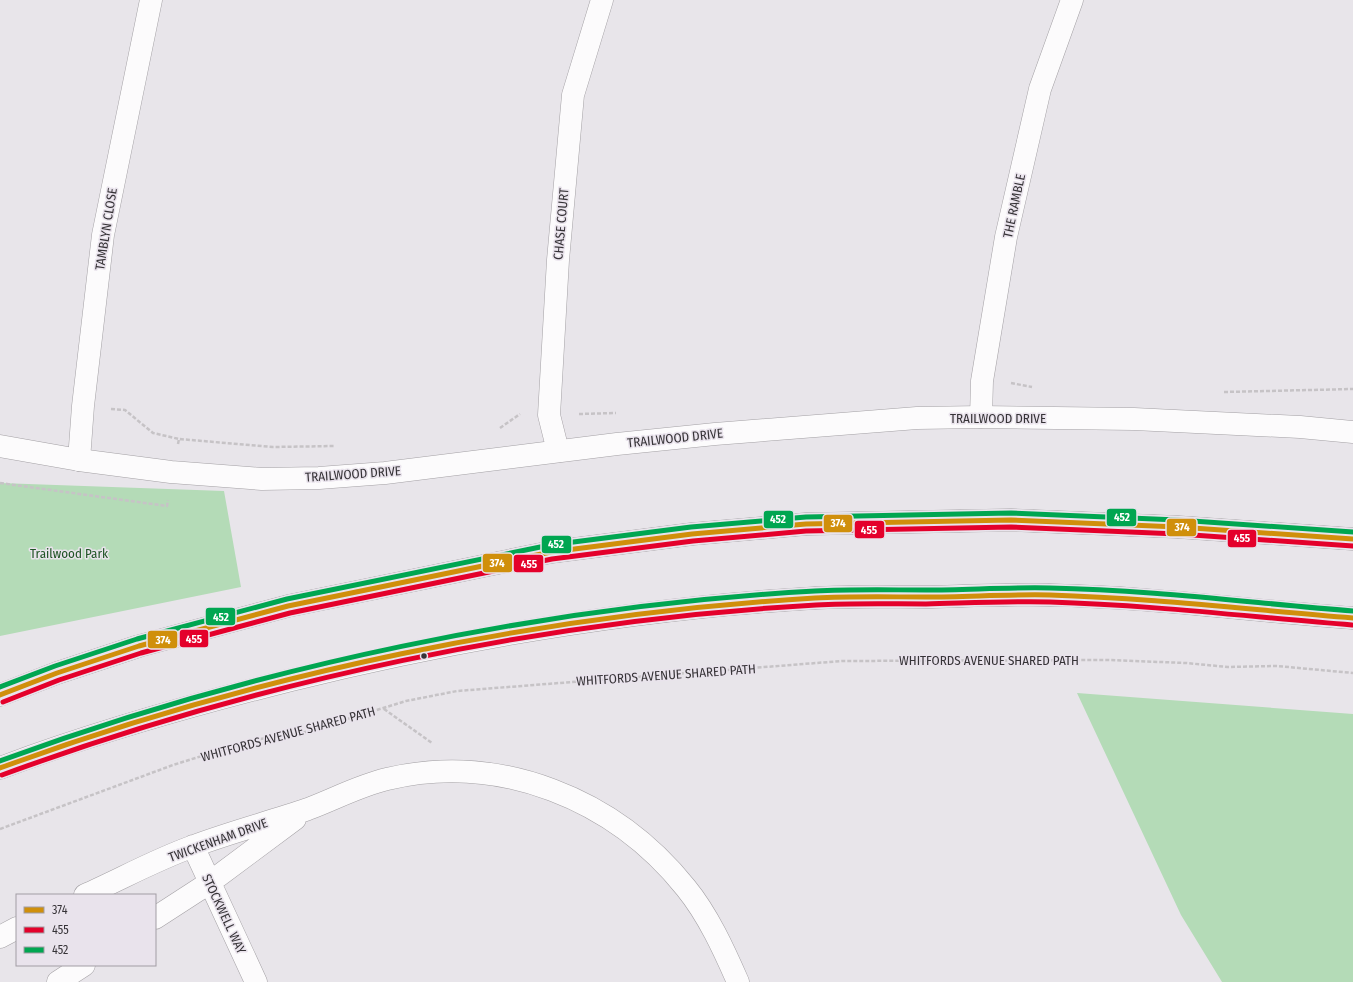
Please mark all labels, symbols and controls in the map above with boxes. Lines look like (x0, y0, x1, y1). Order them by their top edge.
street label: THE RAMBLE (1000, 173, 1028, 239)
street label: TAMBLYN CLOSE (92, 187, 120, 271)
street label: CHASE COURT (550, 188, 572, 260)
street label: TRAILWOOD DRIVE (950, 411, 1046, 426)
street label: TRAILWOOD DRIVE (626, 426, 724, 450)
street label: TRAILWOOD DRIVE (305, 463, 401, 485)
line badge: 452 (1106, 508, 1137, 527)
line badge: 452 (763, 510, 794, 529)
text: 452 (1114, 511, 1130, 524)
text: 452 (770, 513, 786, 526)
line badge: 374 (823, 514, 853, 533)
text: 374 (829, 517, 846, 530)
line badge: 374 (1166, 518, 1197, 537)
line badge: 455 (854, 520, 885, 539)
text: 374 (1173, 521, 1190, 534)
text: 455 (861, 524, 878, 537)
line badge: 455 (1227, 529, 1257, 548)
text: 455 (1234, 532, 1251, 545)
line badge: 452 (541, 535, 572, 554)
text: 452 (548, 538, 564, 551)
park label: Trailwood Park (30, 546, 109, 561)
line badge: 374 (482, 553, 513, 573)
line badge: 455 (513, 554, 544, 573)
text: 374 (488, 557, 505, 570)
text: 455 (521, 558, 538, 571)
line badge: 452 (205, 607, 236, 626)
text: 452 (213, 611, 229, 624)
line badge: 455 (179, 629, 209, 648)
line badge: 374 (147, 630, 178, 649)
text: 455 (186, 633, 203, 646)
text: 374 (154, 634, 171, 647)
unlabelled marker (419, 651, 429, 661)
street label: WHITFORDS AVENUE SHARED PATH (899, 653, 1079, 668)
street label: WHITFORDS AVENUE SHARED PATH (576, 661, 756, 689)
street label: WHITFORDS AVENUE SHARED PATH (199, 703, 377, 765)
street label: TWICKENHAM DRIVE (166, 815, 270, 865)
street label: STOCKWELL WAY (199, 872, 249, 957)
legend (16, 894, 156, 966)
text: 374 (52, 903, 68, 917)
text: 455 (52, 923, 69, 937)
text: 452 (52, 943, 68, 957)

